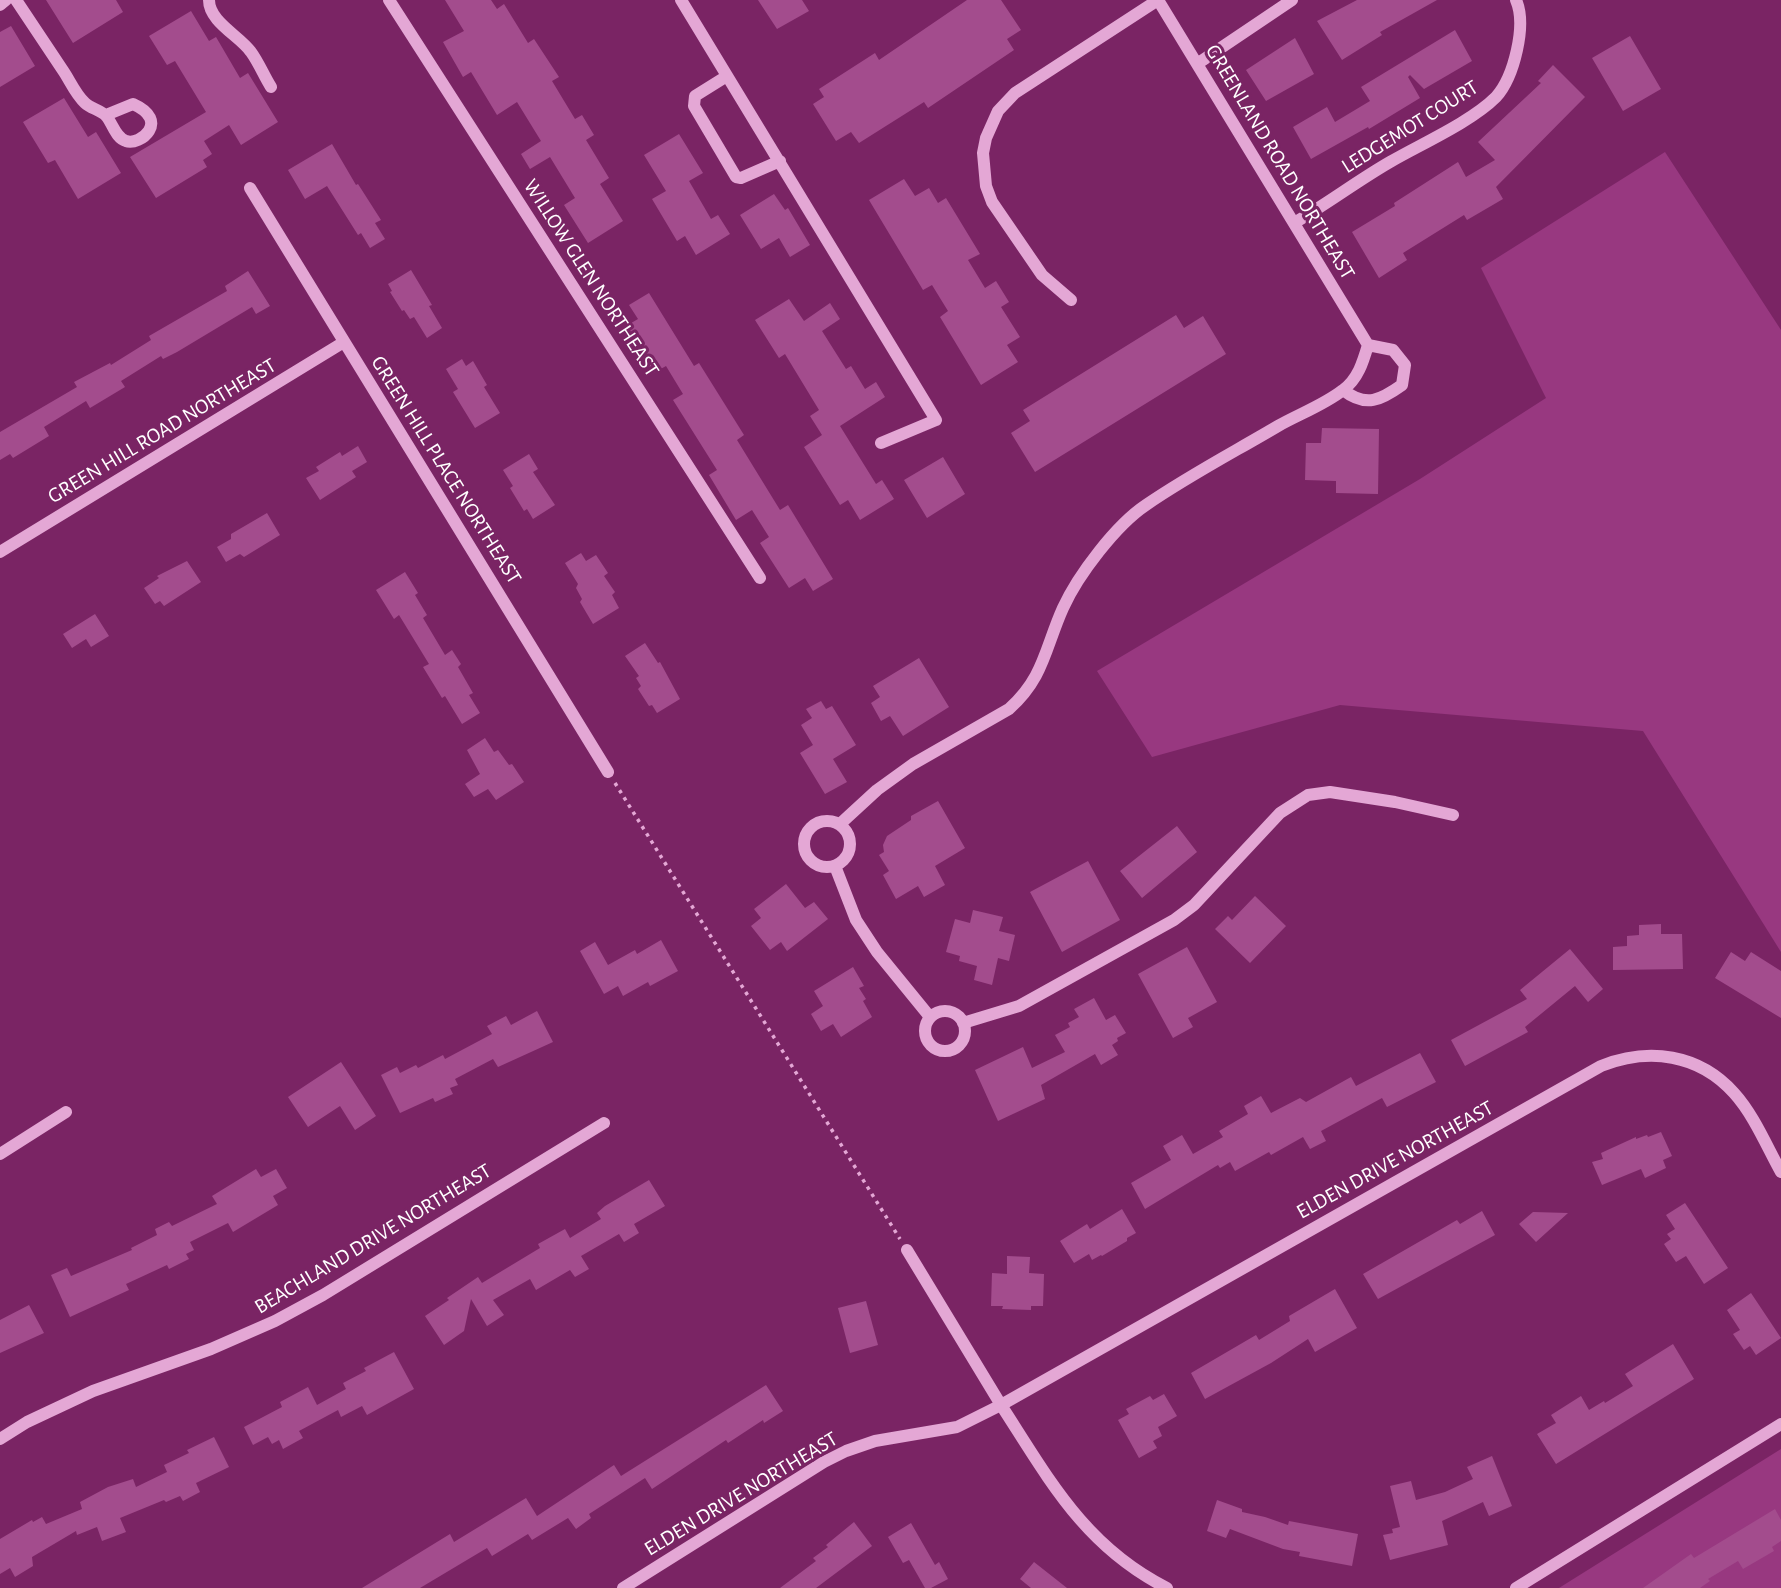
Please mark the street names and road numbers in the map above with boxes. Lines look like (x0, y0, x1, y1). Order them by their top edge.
street label: GREENLAND ROAD NORTHEAST (1200, 40, 1360, 284)
street label: LEDGEMOT COURT (1337, 75, 1483, 179)
street label: WILLOW GLEN NORTHEAST (518, 174, 664, 382)
street label: GREEN HILL PLACE NORTHEAST (365, 351, 527, 589)
street label: GREEN HILL ROAD NORTHEAST (43, 353, 281, 509)
street label: ELDEN DRIVE NORTHEAST (1292, 1095, 1498, 1225)
street label: BEACHLAND DRIVE NORTHEAST (250, 1158, 496, 1320)
street label: ELDEN DRIVE NORTHEAST (640, 1426, 842, 1562)

